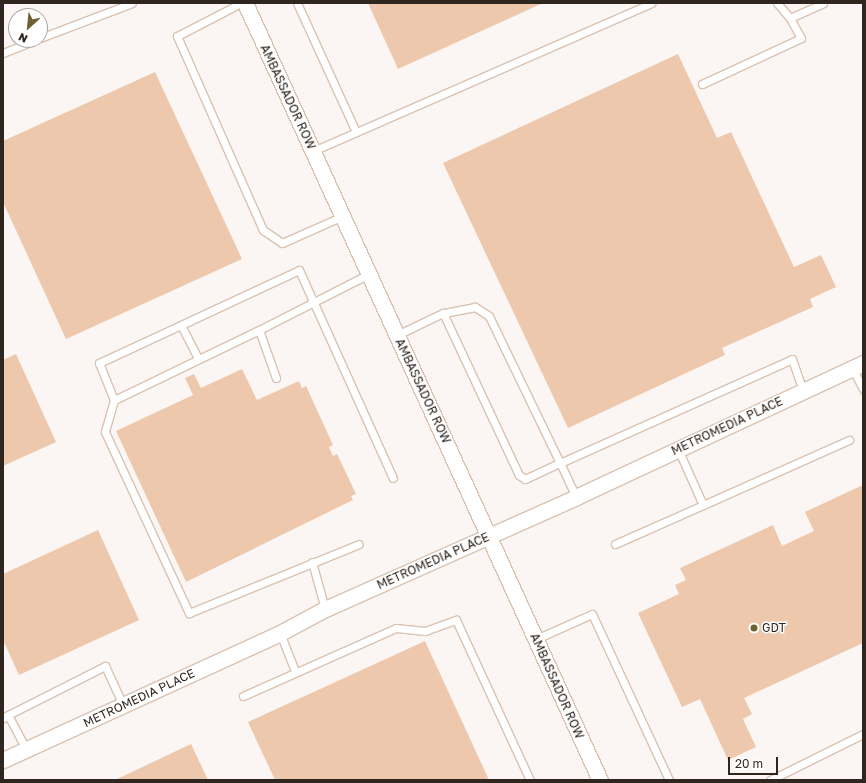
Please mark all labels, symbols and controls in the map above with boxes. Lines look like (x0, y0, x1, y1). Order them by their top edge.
north arrow (8, 8, 48, 48)
text: N (16, 31, 29, 46)
street label: AMBASSADOR ROW (257, 42, 319, 152)
street label: AMBASSADOR ROW (392, 336, 454, 446)
street label: METROMEDIA PLACE (669, 394, 785, 458)
street label: METROMEDIA PLACE (375, 530, 491, 592)
place label: GDT (762, 621, 786, 635)
marker: GDT (749, 623, 759, 633)
street label: AMBASSADOR ROW (527, 631, 587, 741)
street label: METROMEDIA PLACE (81, 666, 197, 730)
scale bar (730, 749, 780, 775)
text: 20 m (735, 756, 763, 771)

